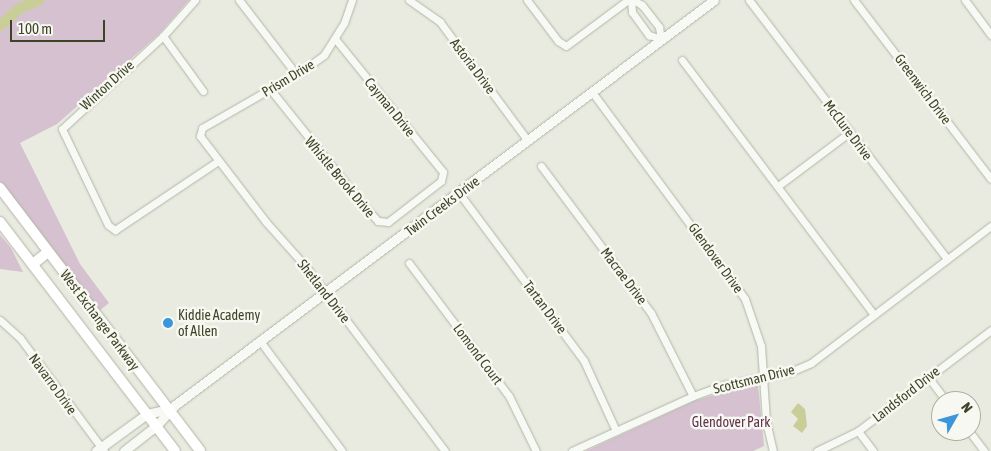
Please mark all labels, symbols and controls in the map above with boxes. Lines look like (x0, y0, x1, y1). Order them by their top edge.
scale bar (12, 10, 108, 42)
text: 100 m (18, 20, 52, 37)
street label: Astoria Drive (447, 35, 499, 97)
street label: Greenwich Drive (891, 51, 955, 127)
street label: Prism Drive (259, 56, 317, 100)
street label: Winton Drive (77, 57, 137, 113)
street label: Cayman Drive (361, 74, 419, 140)
street label: McClure Drive (820, 97, 876, 163)
street label: Whistle Brook Drive (301, 133, 379, 221)
street label: Twin Creeks Drive (401, 172, 483, 240)
street label: Glendover Drive (685, 220, 747, 296)
street label: Macrae Drive (597, 244, 651, 308)
street label: Shetland Drive (294, 256, 354, 326)
street label: West Exchange Parkway (57, 266, 143, 374)
street label: Tartan Drive (520, 277, 570, 337)
place label: Kiddie Academy of Allen (178, 307, 260, 340)
marker: Kiddie Academy of Allen (162, 317, 174, 329)
street label: Lomond Court (450, 320, 506, 388)
street label: Navarro Drive (25, 350, 81, 418)
street label: Scottsman Drive (712, 361, 796, 397)
street label: Landsford Drive (869, 363, 943, 425)
north arrow (931, 391, 981, 441)
text: N (958, 399, 976, 416)
park label: Glendover Park (692, 414, 770, 430)

